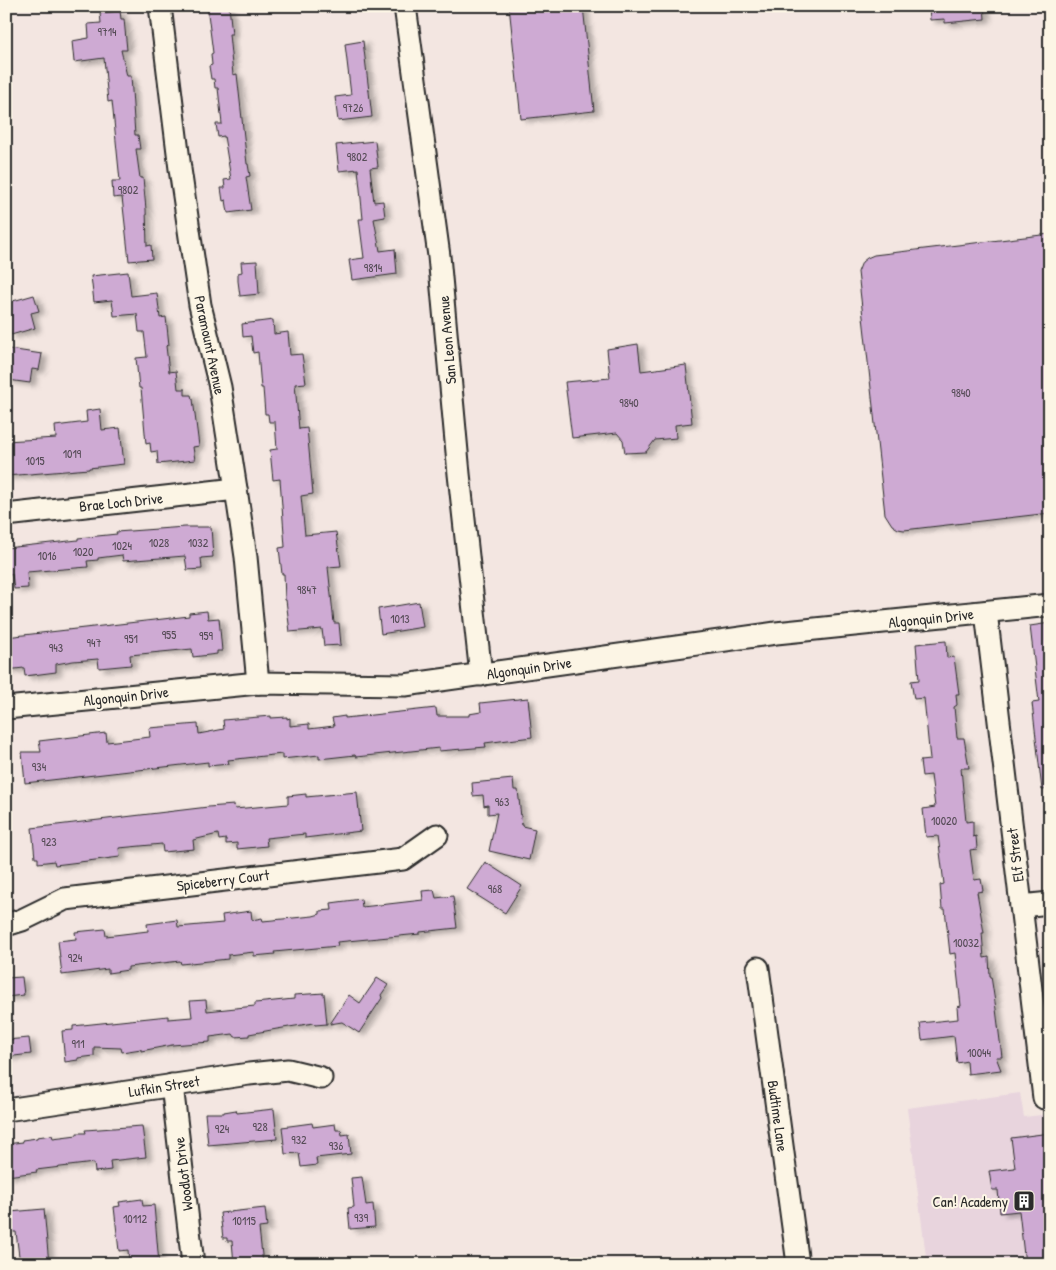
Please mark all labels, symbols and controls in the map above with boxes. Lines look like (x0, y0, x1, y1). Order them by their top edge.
house number: 9714 (97, 23, 117, 40)
house number: 9726 (343, 99, 364, 116)
house number: 9802 (347, 148, 368, 165)
house number: 9802 (118, 181, 139, 198)
house number: 9814 (364, 259, 383, 276)
street label: Paramount Avenue (189, 294, 231, 396)
street label: San Leon Avenue (433, 295, 461, 385)
house number: 9840 (951, 384, 971, 401)
house number: 9840 (619, 394, 639, 411)
house number: 1019 (63, 445, 82, 462)
house number: 1015 (25, 452, 45, 469)
street label: Brae Loch Drive (78, 487, 164, 517)
house number: 1028 (149, 534, 169, 551)
house number: 1032 (188, 534, 209, 551)
house number: 1024 (112, 537, 132, 554)
house number: 1020 (73, 543, 93, 560)
house number: 1016 (38, 547, 57, 564)
house number: 9847 (297, 581, 317, 598)
street label: Algonquin Drive (887, 603, 975, 633)
house number: 1013 (390, 610, 410, 627)
house number: 955 (162, 626, 176, 643)
house number: 959 (199, 627, 214, 644)
house number: 951 (124, 630, 138, 647)
house number: 947 (87, 634, 101, 651)
house number: 943 (49, 639, 63, 656)
street label: Algonquin Drive (485, 652, 573, 684)
street label: Algonquin Drive (82, 681, 170, 711)
house number: 934 (32, 758, 47, 775)
house number: 963 (495, 793, 509, 810)
house number: 10020 (931, 812, 957, 829)
street label: Elf Street (1001, 826, 1029, 883)
house number: 923 (41, 833, 57, 850)
street label: Spiceberry Court (175, 864, 271, 896)
house number: 968 (488, 880, 502, 897)
house number: 10032 (953, 934, 979, 951)
house number: 924 (68, 949, 83, 966)
house number: 911 (71, 1035, 85, 1052)
house number: 10044 (967, 1044, 992, 1061)
street label: Lufkin Street (127, 1070, 202, 1102)
street label: Budtime Lane (763, 1079, 793, 1153)
house number: 928 (252, 1118, 268, 1135)
house number: 924 (215, 1120, 230, 1137)
house number: 932 (291, 1131, 307, 1148)
street label: Woodlot Drive (168, 1136, 198, 1212)
house number: 936 (329, 1137, 343, 1154)
building icon: Can! Academy (1012, 1189, 1036, 1213)
place label: Can! Academy (933, 1191, 1008, 1212)
house number: 939 (354, 1209, 369, 1226)
house number: 10112 (123, 1210, 147, 1227)
house number: 10115 (232, 1212, 256, 1229)

